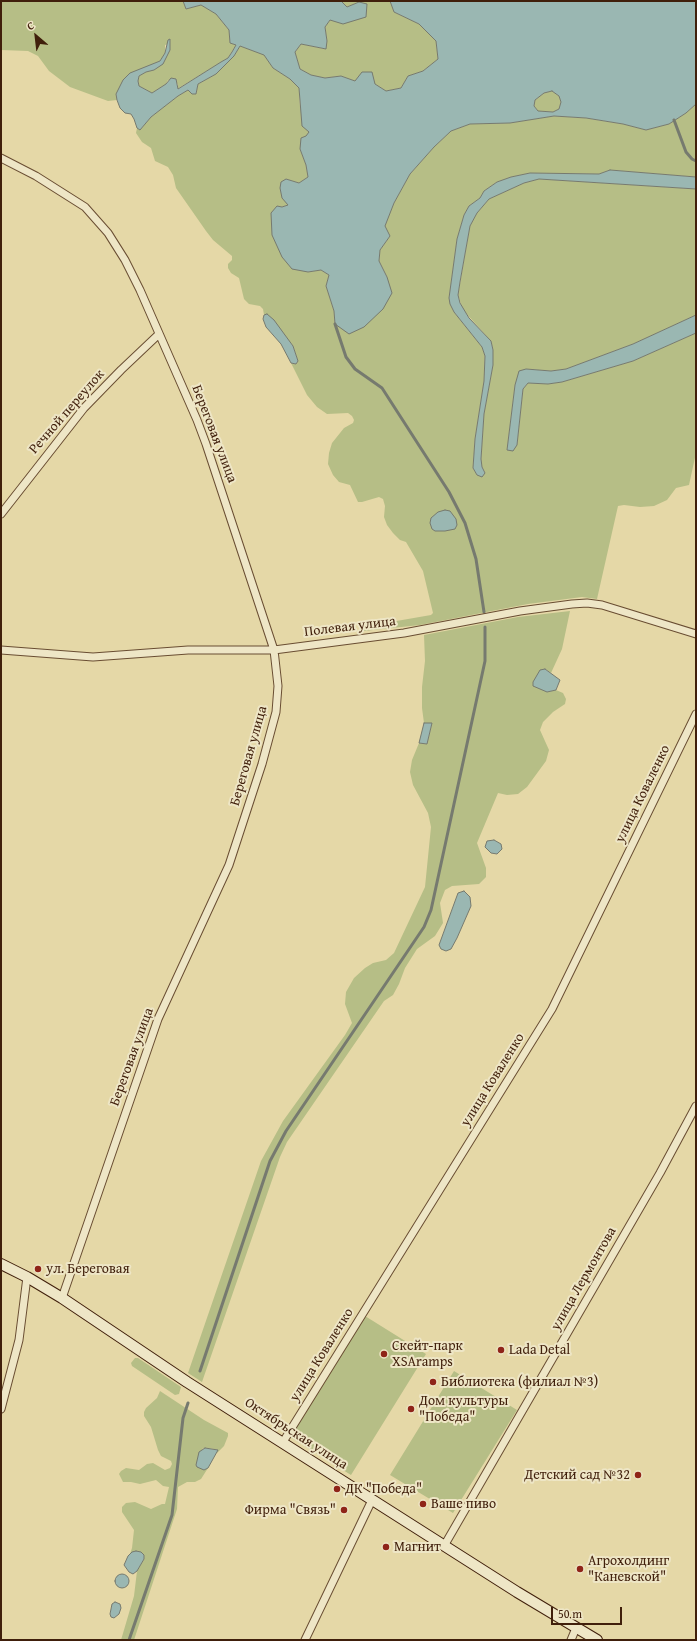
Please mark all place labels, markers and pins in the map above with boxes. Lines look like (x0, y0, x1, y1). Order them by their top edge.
place label: ул. Береговая (46, 1261, 130, 1277)
marker: ул. Береговая (33, 1264, 43, 1274)
place label: Скейт-парк XSAramps (392, 1338, 463, 1370)
place label: Lada Detal (509, 1342, 570, 1358)
marker: Lada Detal (496, 1345, 506, 1355)
marker: Скейт-парк XSAramps (379, 1349, 389, 1359)
place label: Библиотека (филиал №3) (441, 1374, 598, 1390)
marker: Библиотека (филиал №3) (428, 1377, 438, 1387)
place label: Дом культуры "Победа" (419, 1393, 508, 1426)
marker: Дом культуры "Победа" (406, 1404, 416, 1414)
place label: Детский сад №32 (524, 1467, 630, 1483)
marker: Детский сад №32 (633, 1470, 643, 1480)
place label: ДК "Победа" (345, 1481, 422, 1497)
marker: ДК "Победа" (332, 1484, 342, 1494)
place label: Ваше пиво (431, 1496, 496, 1512)
marker: Ваше пиво (418, 1499, 428, 1509)
place label: Фирма "Связь" (245, 1502, 336, 1518)
marker: Фирма "Связь" (339, 1505, 349, 1515)
place label: Магнит (394, 1539, 441, 1555)
marker: Магнит (381, 1542, 391, 1552)
place label: Агрохолдинг "Каневской" (588, 1553, 669, 1586)
marker: Агрохолдинг "Каневской" (575, 1564, 585, 1574)

